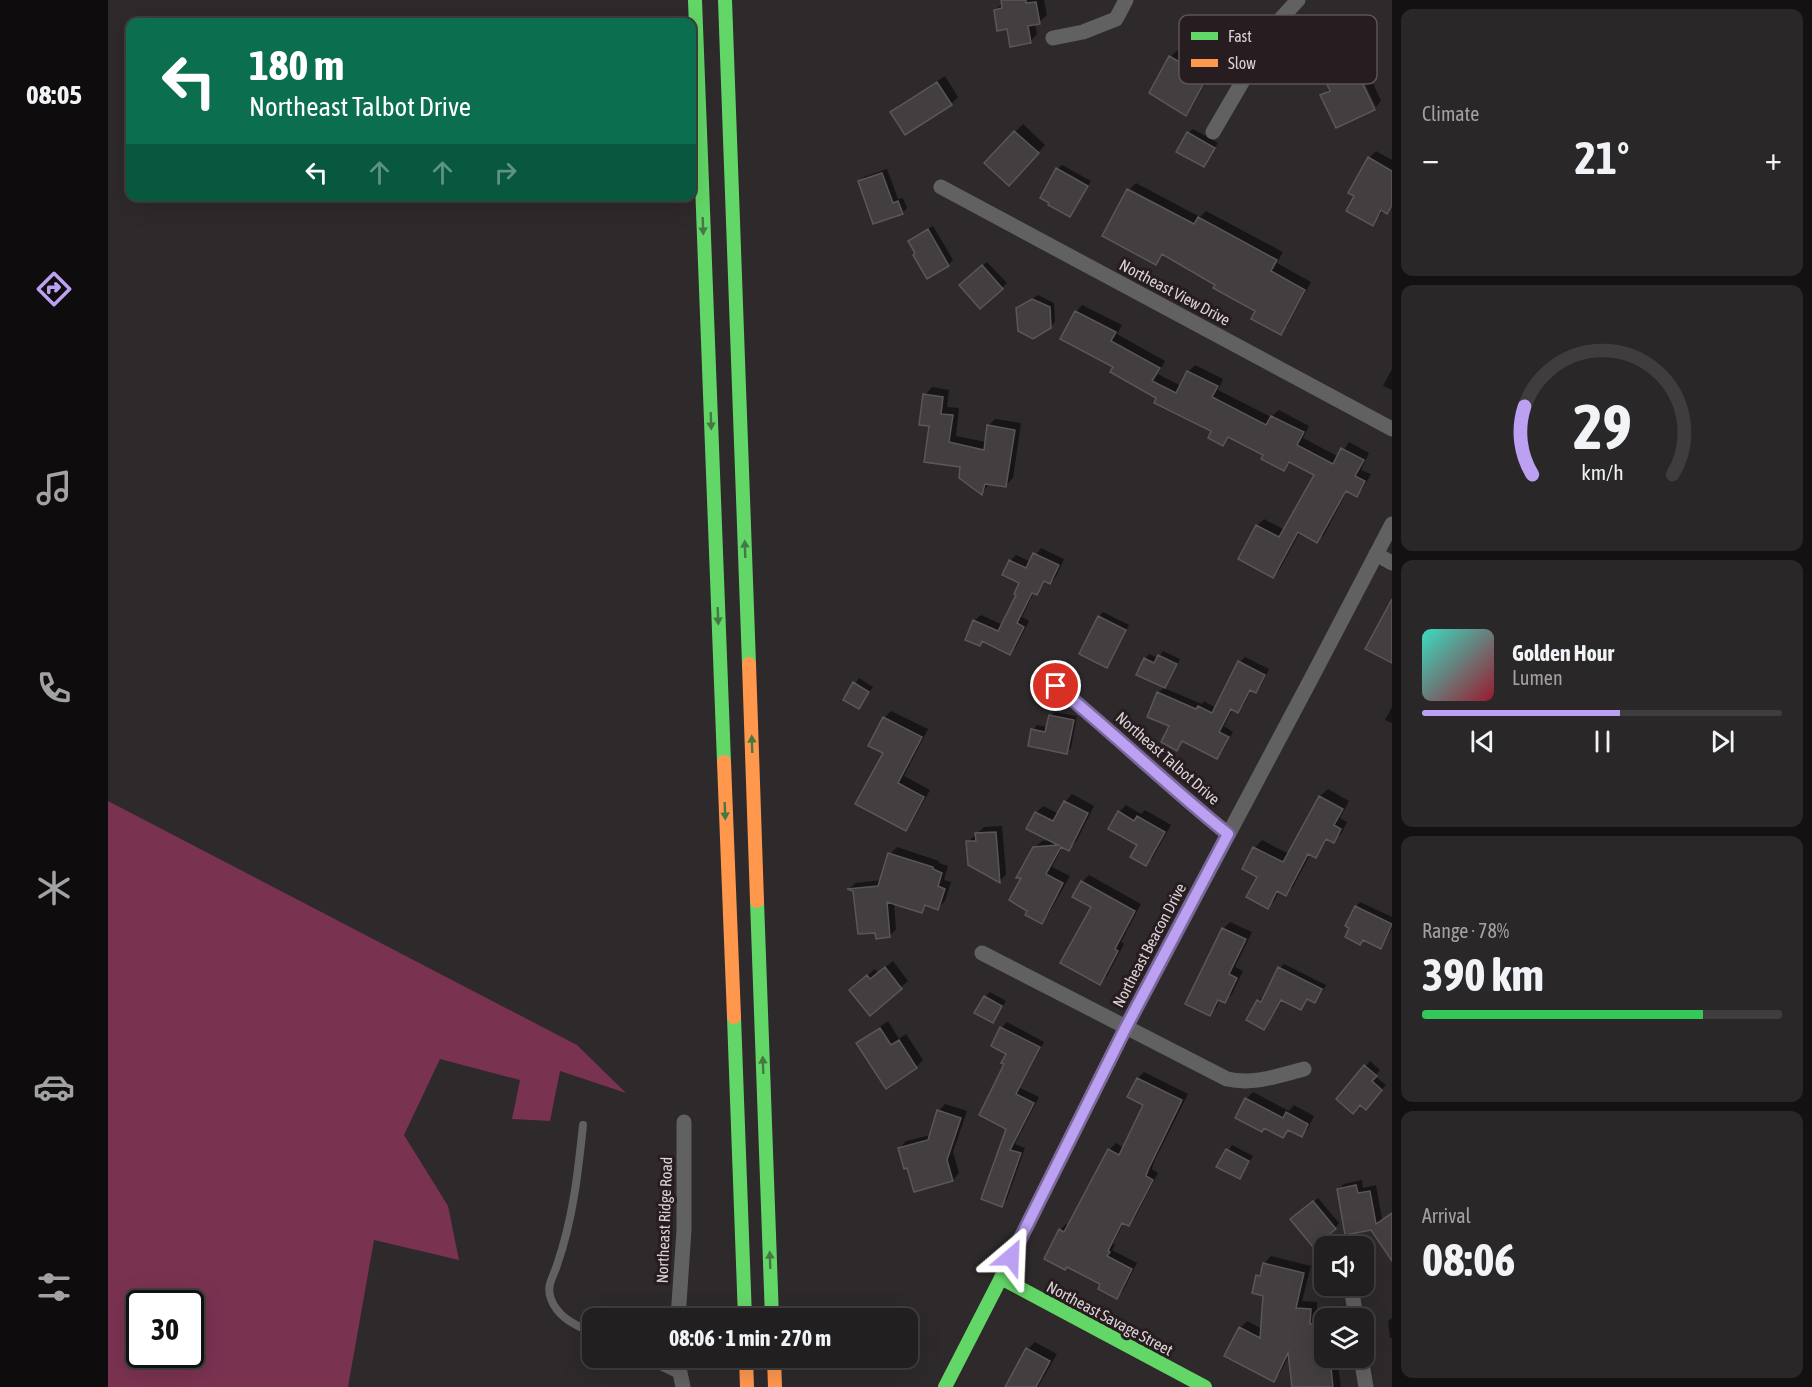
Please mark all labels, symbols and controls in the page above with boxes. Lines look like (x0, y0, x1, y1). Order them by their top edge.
legend (1179, 15, 1377, 84)
text: Fast (1228, 27, 1252, 45)
text: 180 m (249, 41, 344, 89)
icon: left (150, 42, 228, 120)
text: Slow (1228, 54, 1256, 72)
text: 08:05 (26, 79, 82, 110)
text: Northeast Talbot Drive (249, 91, 471, 122)
text: Climate (1422, 102, 1479, 125)
text: 21° (1575, 132, 1629, 184)
text: − (1422, 139, 1439, 177)
text: + (1765, 139, 1782, 177)
icon: left (300, 156, 333, 189)
icon: ahead (363, 156, 396, 189)
icon: ahead (426, 156, 459, 189)
icon: right (489, 156, 522, 189)
one-way arrow (699, 217, 708, 236)
street label: Northeast View Drive (1117, 255, 1233, 329)
icon: directions (33, 268, 75, 310)
text: 29 (1573, 391, 1631, 462)
one-way arrow (706, 412, 715, 431)
text: km/h (1581, 460, 1623, 485)
icon: music (33, 467, 75, 509)
one-way arrow (740, 540, 750, 559)
one-way arrow (713, 607, 723, 626)
text: Golden Hour (1512, 640, 1614, 666)
pin (1030, 660, 1081, 711)
text: Lumen (1512, 666, 1563, 689)
icon: phone (33, 667, 75, 709)
icon: arrive (1039, 669, 1072, 702)
street label: Northeast Talbot Drive (1112, 708, 1224, 808)
icon: previous (1466, 725, 1499, 758)
icon: pause (1586, 725, 1619, 758)
icon: next (1706, 725, 1739, 758)
one-way arrow (747, 735, 756, 754)
one-way arrow (721, 801, 730, 820)
icon: climate (33, 867, 75, 909)
street label: Northeast Beacon Drive (1109, 880, 1189, 1010)
text: Range · 78% (1422, 919, 1509, 942)
text: 390 km (1422, 949, 1544, 1001)
one-way arrow (759, 1056, 768, 1075)
icon: car (33, 1066, 75, 1108)
street label: Northeast Ridge Road (653, 1156, 676, 1284)
text: Arrival (1422, 1204, 1471, 1227)
position arrow (979, 1225, 1043, 1289)
text: 08:06 (1422, 1234, 1516, 1286)
map controls (1314, 1236, 1374, 1368)
button: sound (1314, 1236, 1374, 1296)
one-way arrow (766, 1251, 775, 1270)
icon: filters (33, 1266, 75, 1308)
street label: Northeast Savage Street (1043, 1277, 1176, 1360)
speed limit sign: 30 (126, 1290, 204, 1368)
button: layers (1314, 1308, 1374, 1368)
text: 08:06 · 1 min · 270 m (669, 1325, 831, 1351)

